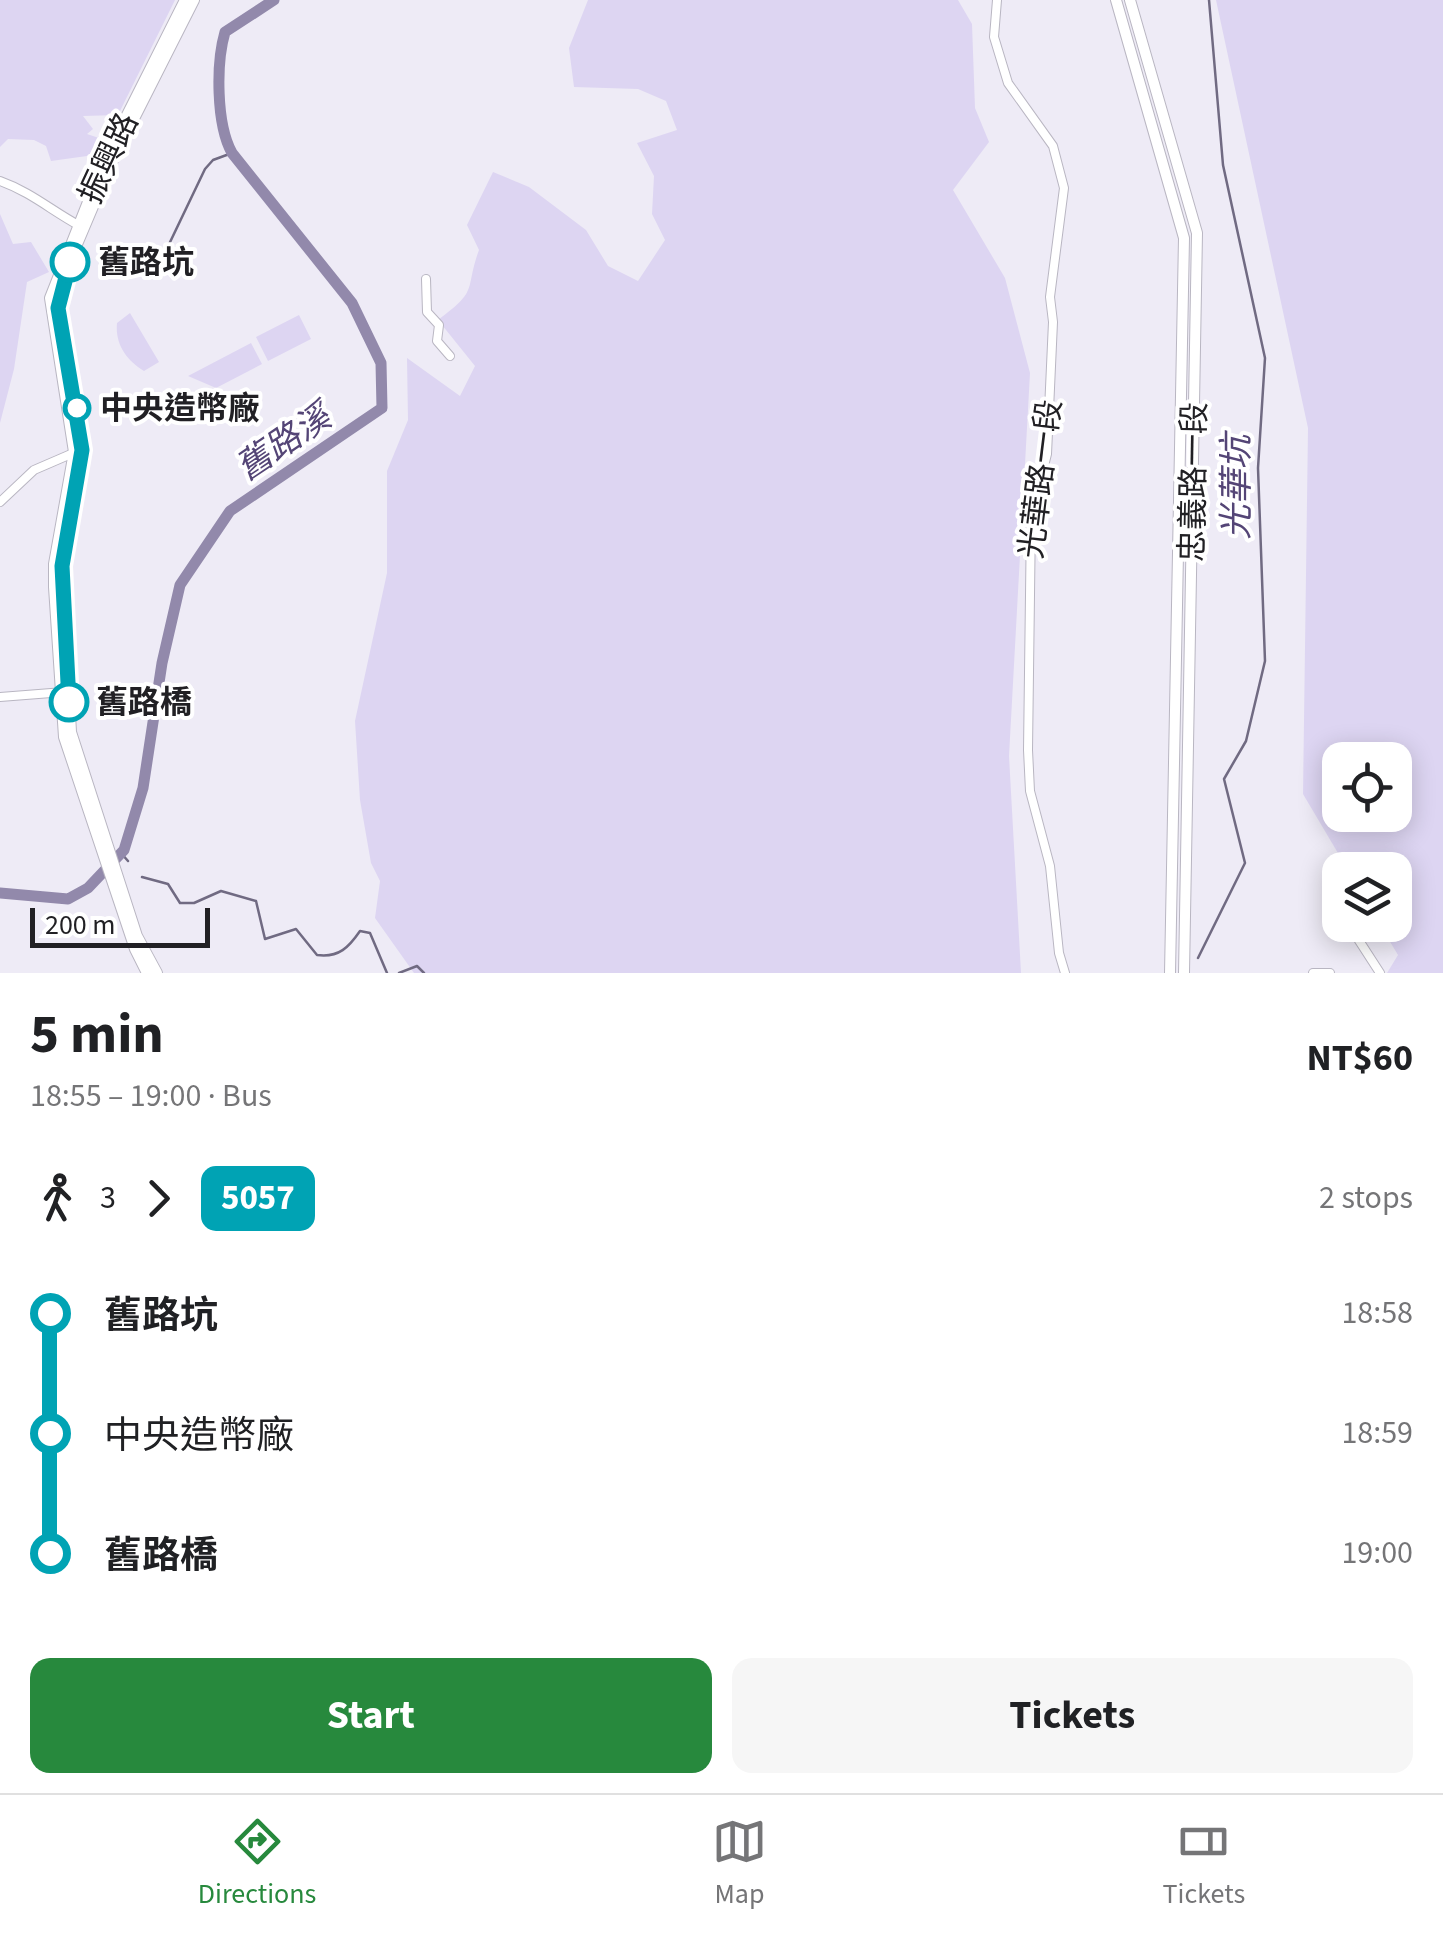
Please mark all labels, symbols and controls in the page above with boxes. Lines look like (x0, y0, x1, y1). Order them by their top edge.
street label: 振興路 (68, 105, 150, 212)
place label: 舊路坑 (98, 240, 194, 286)
marker: 舊路坑 (51, 243, 89, 281)
place label: 中央造幣廠 (100, 386, 260, 432)
water label: 舊路溪 (226, 390, 345, 493)
marker: 中央造幣廠 (64, 395, 90, 421)
street label: 光華路一段 (1008, 397, 1074, 561)
street label: 忠義路一段 (1170, 402, 1218, 562)
water label: 光華坑 (1212, 430, 1262, 540)
place label: 舊路橋 (96, 680, 192, 726)
marker: 舊路橋 (50, 683, 88, 721)
map controls (1322, 742, 1412, 942)
button: locate (1322, 742, 1412, 832)
button: layers (1322, 852, 1412, 942)
scale bar (30, 903, 210, 948)
text: 200 m (45, 905, 116, 945)
text: 5 min (30, 996, 164, 1074)
text: NT$60 (1306, 1031, 1413, 1085)
text: 18:55 – 19:00 · Bus (30, 1073, 272, 1119)
icon: walk (30, 1171, 85, 1226)
icon: forward (131, 1171, 186, 1226)
text: 5057 (221, 1173, 295, 1223)
text: 3 (100, 1175, 116, 1221)
text: 2 stops (1319, 1175, 1413, 1221)
text: 舊路坑 (104, 1289, 218, 1343)
text: 18:58 (1341, 1290, 1413, 1336)
text: 中央造幣廠 (104, 1409, 294, 1463)
text: 18:59 (1341, 1410, 1413, 1456)
text: 舊路橋 (104, 1529, 218, 1583)
text: 19:00 (1341, 1530, 1413, 1576)
button: Start (30, 1658, 712, 1773)
button: Tickets (732, 1658, 1413, 1773)
tab: Directions (198, 1814, 316, 1914)
tab: Map (712, 1814, 767, 1914)
tab: Tickets (1163, 1814, 1245, 1914)

